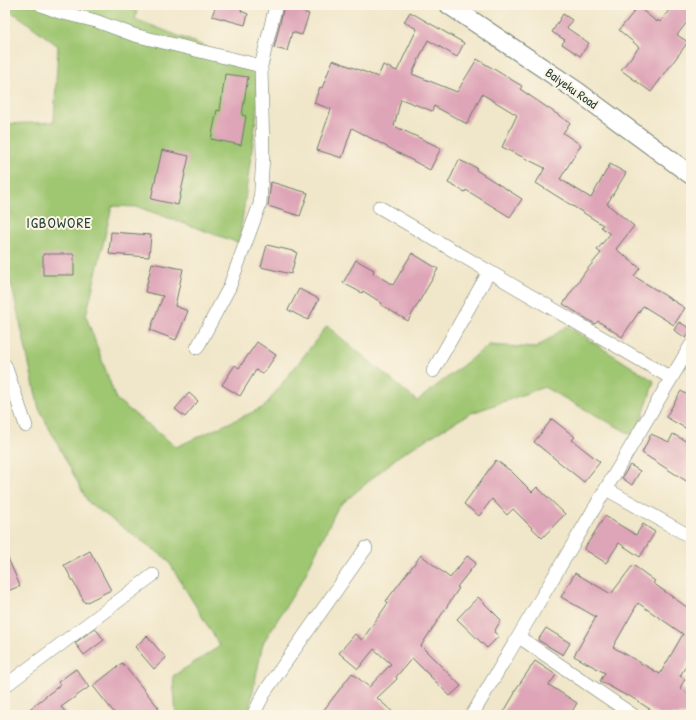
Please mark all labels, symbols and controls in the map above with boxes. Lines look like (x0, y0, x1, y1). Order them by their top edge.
street label: Baiyeku Road (542, 63, 602, 113)
district label: IGBOWORE (26, 212, 92, 233)

